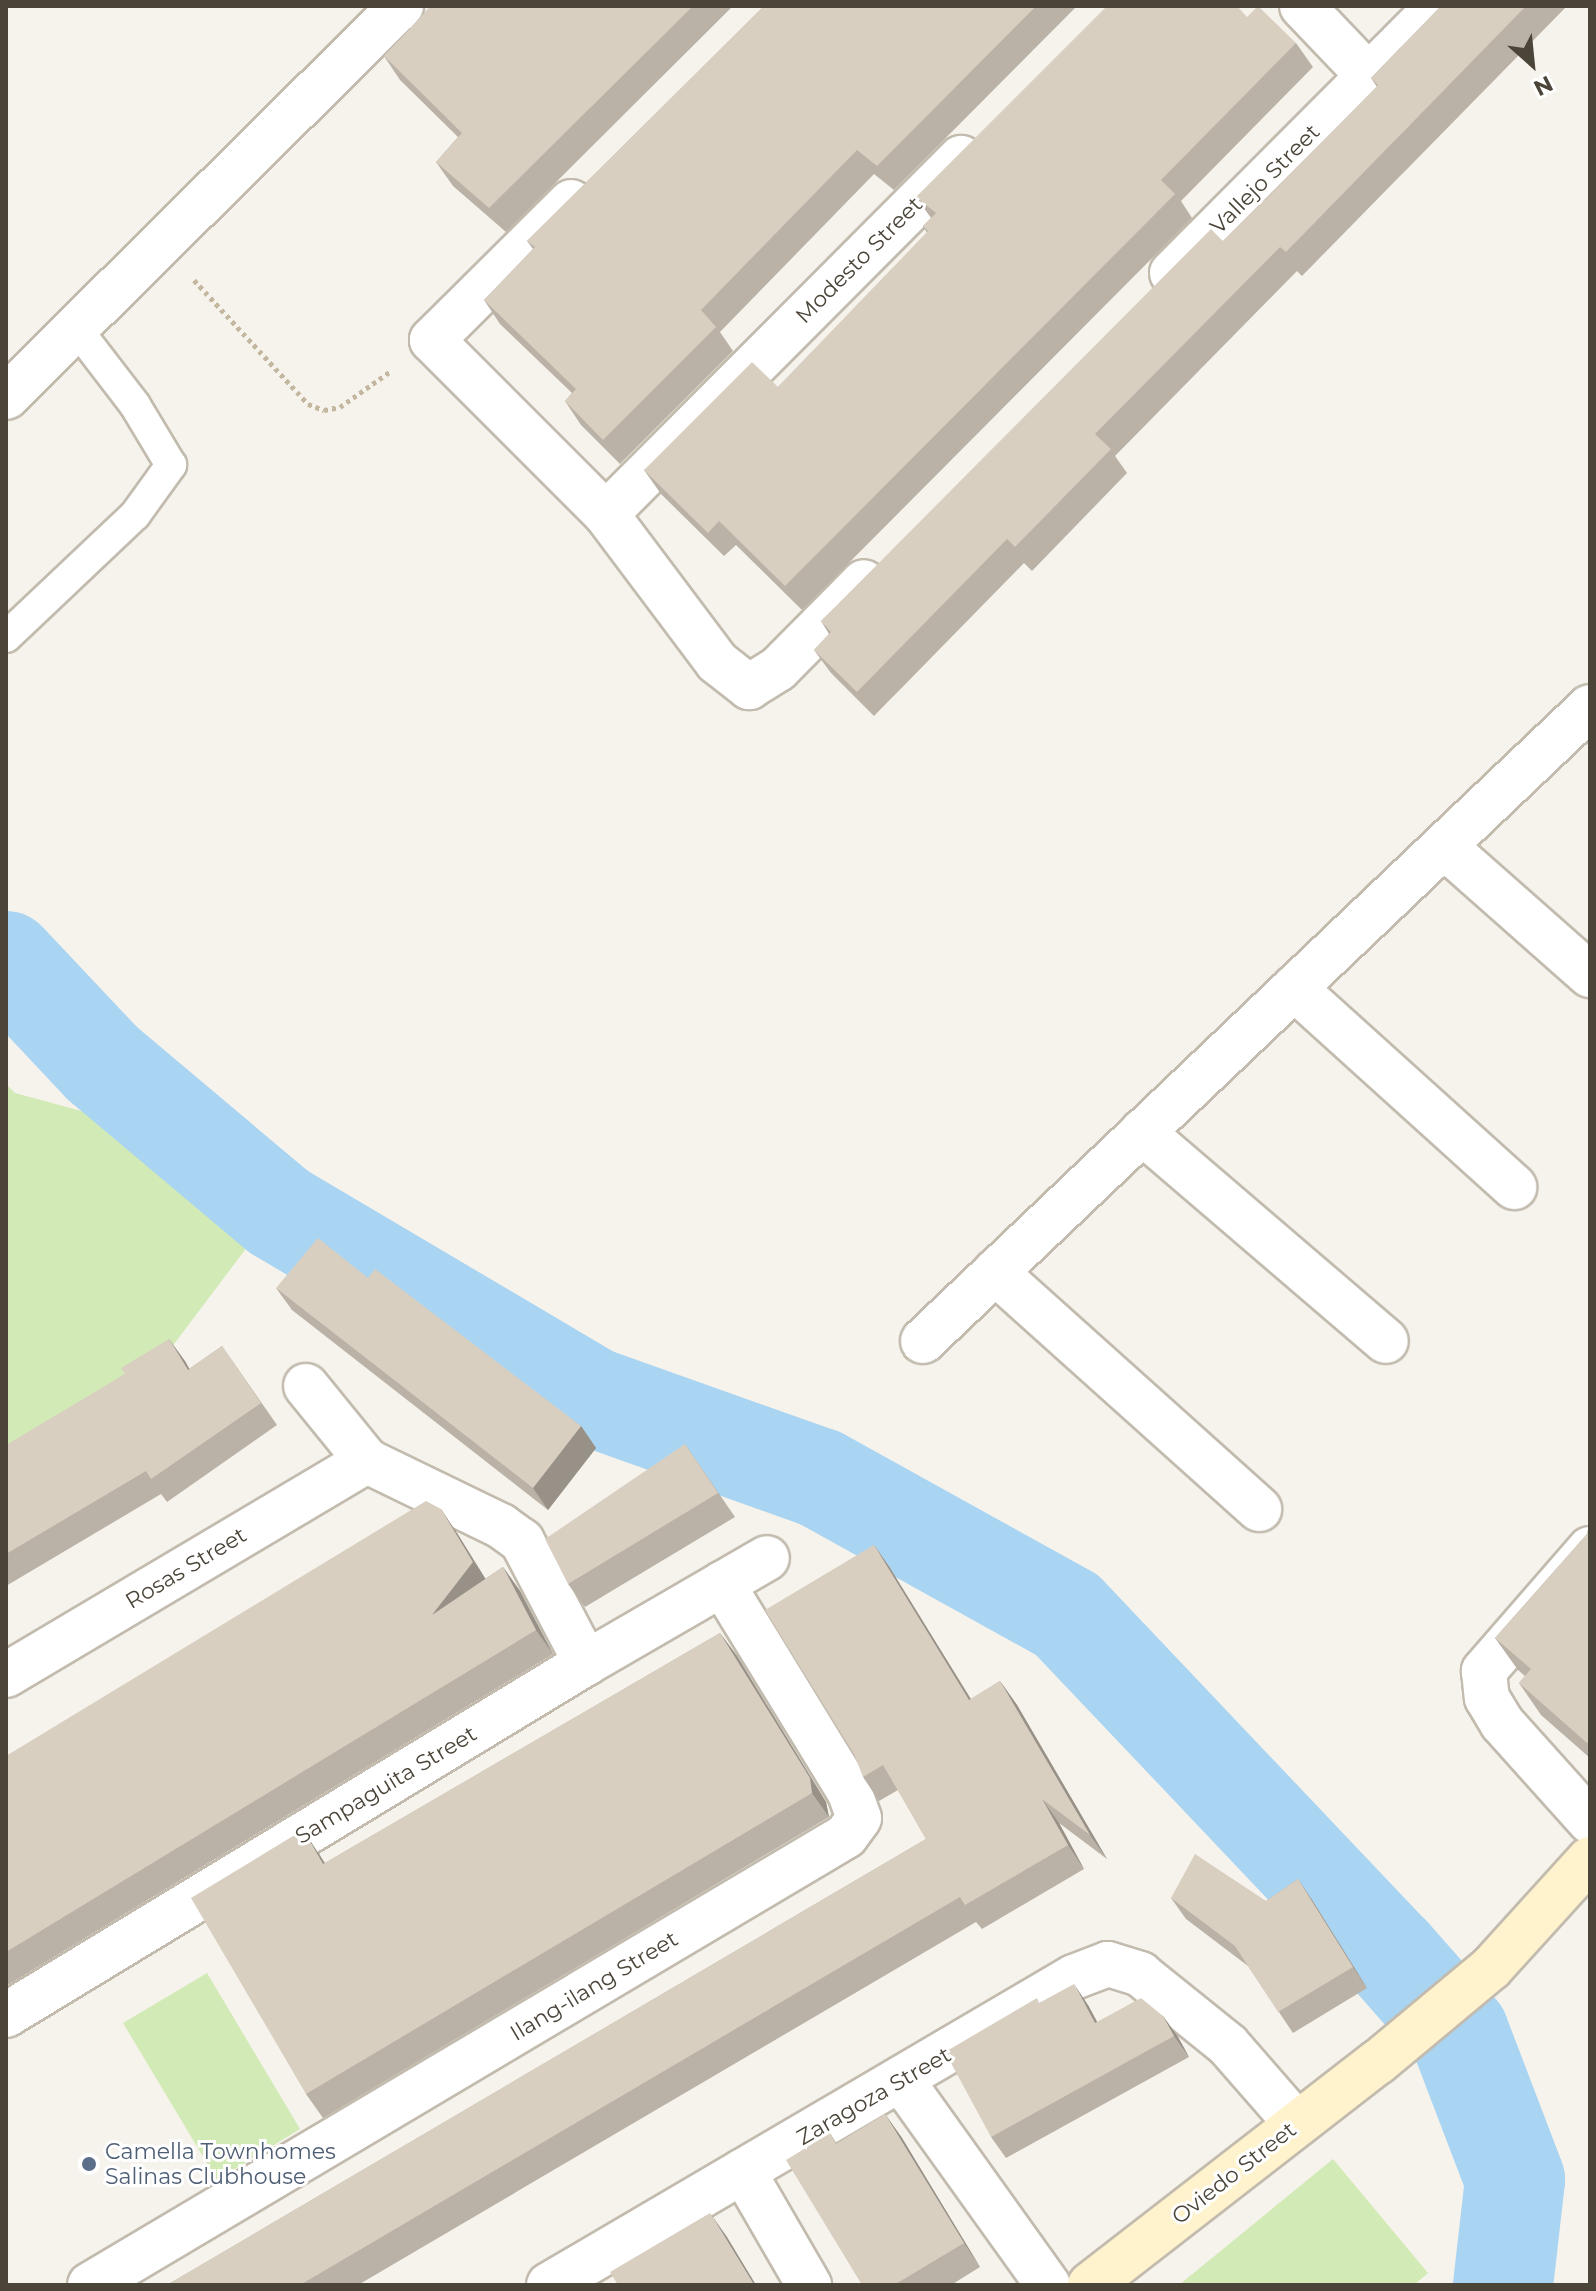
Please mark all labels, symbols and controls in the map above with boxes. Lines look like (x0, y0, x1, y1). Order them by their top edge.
north arrow (1492, 24, 1572, 104)
text: N (1529, 70, 1557, 102)
street label: Vallejo Street (1205, 119, 1325, 239)
street label: Modesto Street (790, 191, 928, 329)
street label: Rosas Street (121, 1522, 251, 1614)
street label: Sampaguita Street (290, 1720, 482, 1850)
street label: Ilang-ilang Street (505, 1926, 683, 2046)
street label: Zaragoza Street (792, 2041, 956, 2151)
street label: Oviedo Street (1167, 2116, 1301, 2230)
place label: Camella Townhomes Salinas Clubhouse (105, 2138, 336, 2190)
marker: Camella Townhomes Salinas Clubhouse (80, 2155, 98, 2173)

